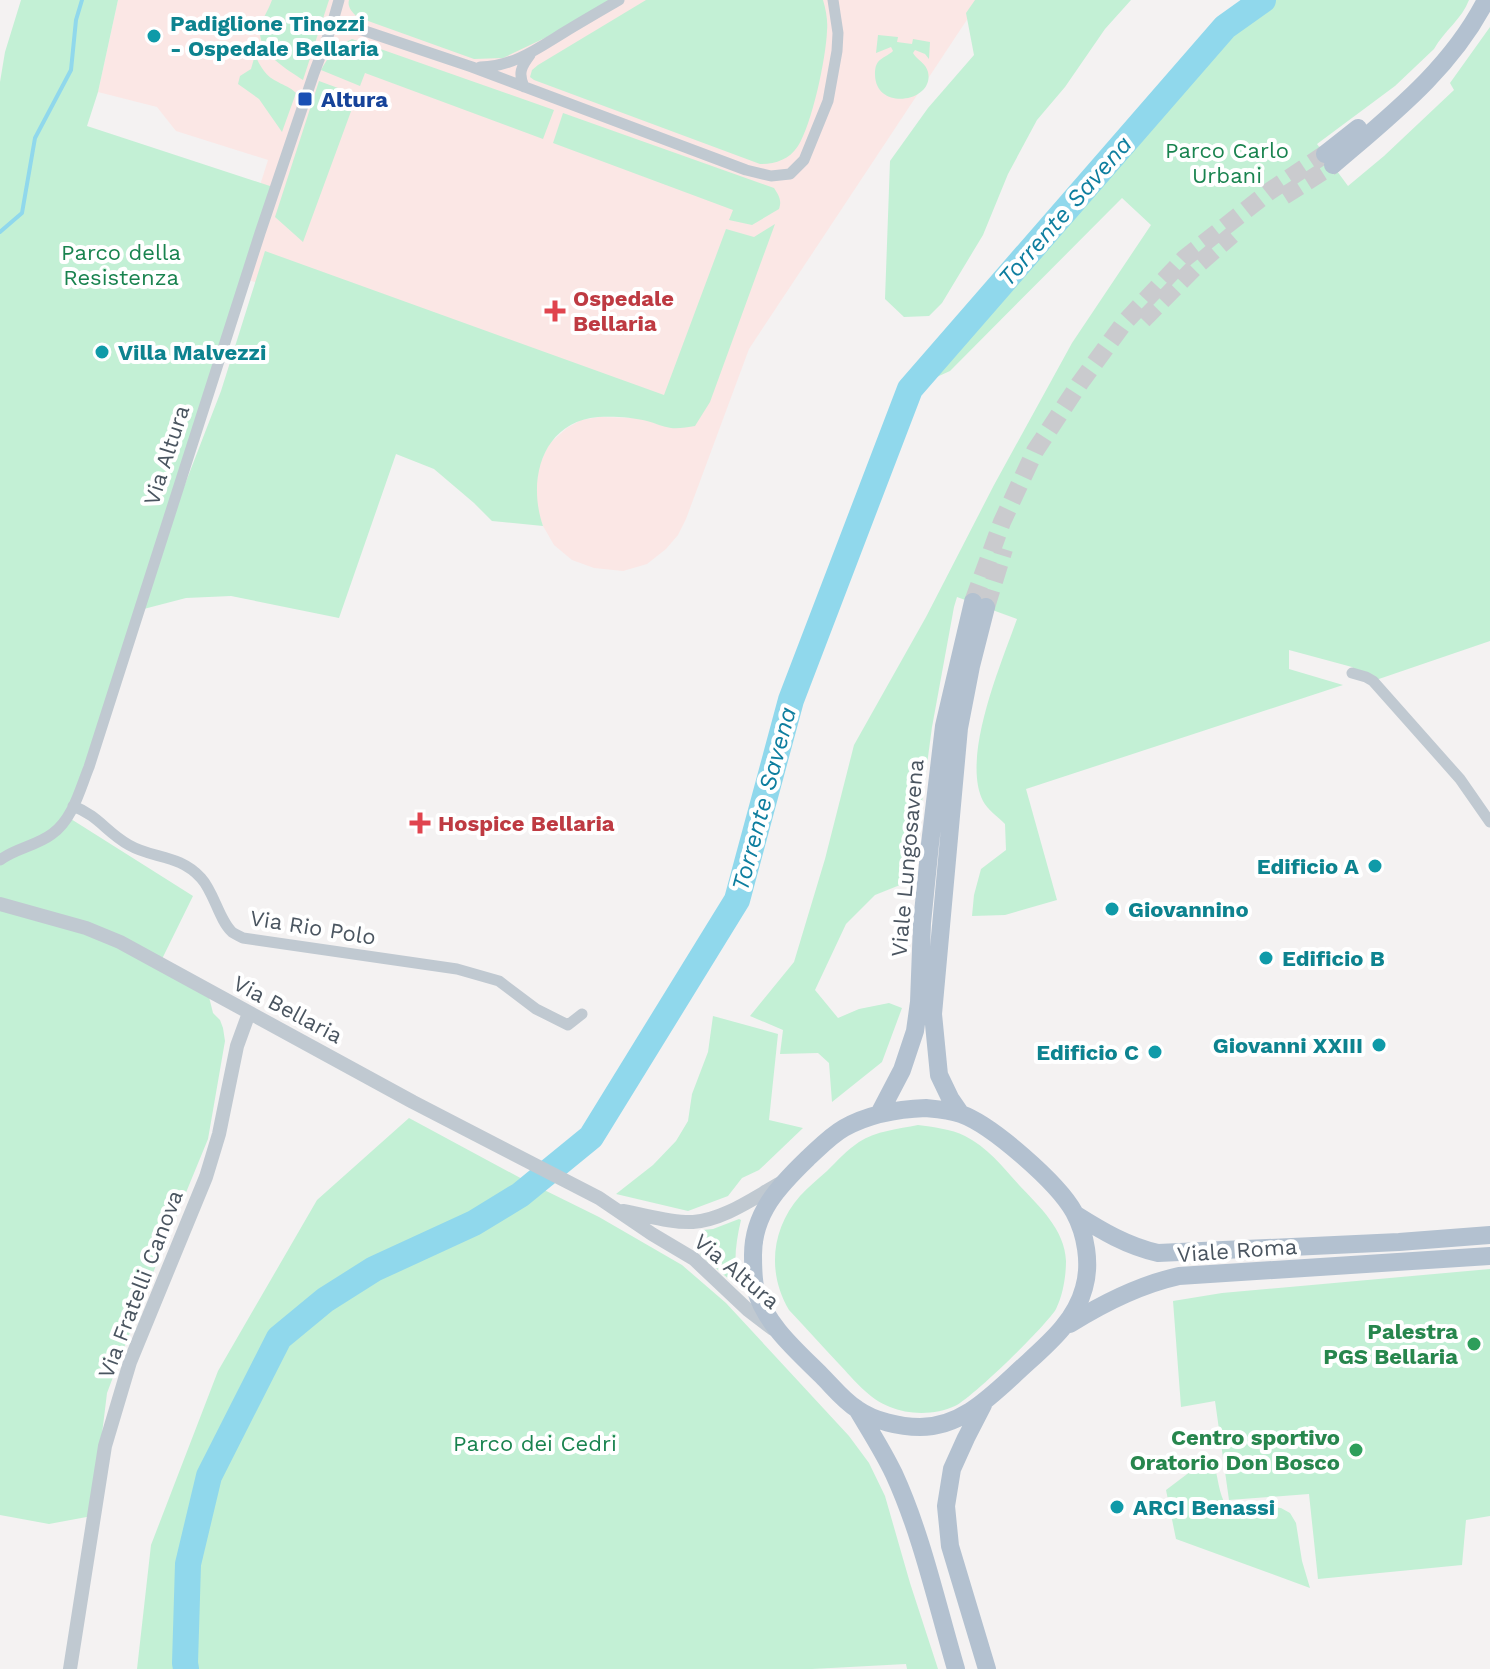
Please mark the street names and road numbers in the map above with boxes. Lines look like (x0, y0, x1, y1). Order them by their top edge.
street label: Via Altura (139, 402, 194, 508)
street label: Viale Lungosavena (886, 758, 929, 958)
street label: Via Rio Polo (248, 905, 378, 950)
street label: Via Bellaria (229, 970, 347, 1049)
street label: Via Fratelli Canova (93, 1187, 188, 1382)
street label: Via Altura (689, 1229, 784, 1314)
street label: Viale Roma (1176, 1234, 1298, 1267)

